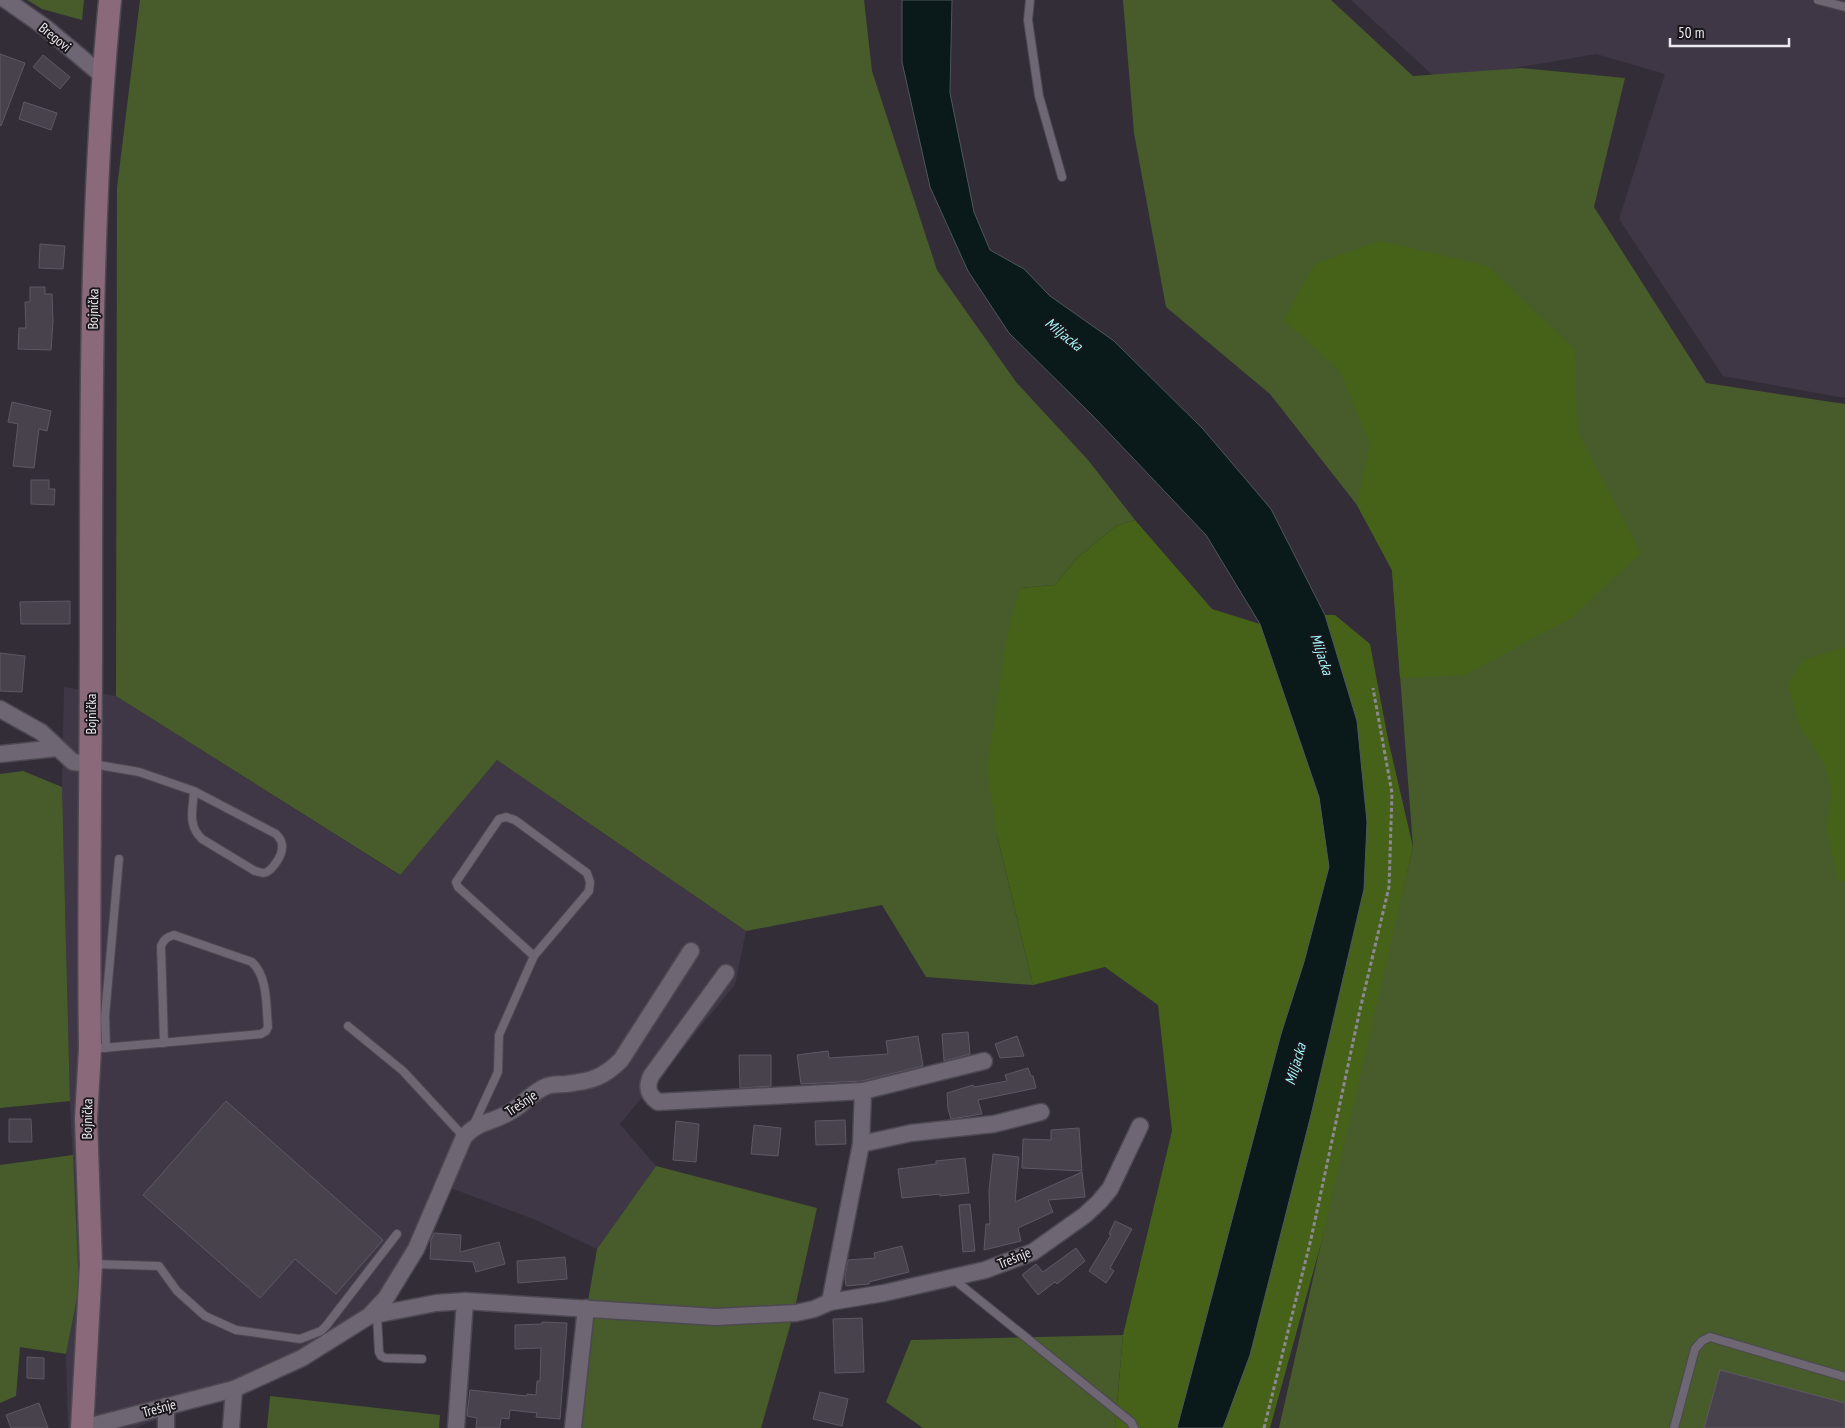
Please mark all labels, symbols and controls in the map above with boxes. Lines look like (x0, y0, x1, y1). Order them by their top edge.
scale bar (1670, 15, 1789, 47)
street label: Bregovi (35, 19, 75, 55)
text: 50 m (1678, 23, 1704, 42)
street label: Bojnička (84, 288, 102, 330)
water label: Miljacka (1041, 313, 1087, 355)
water label: Miljacka (1306, 631, 1338, 678)
street label: Bojnička (82, 694, 100, 734)
water label: Miljacka (1280, 1040, 1310, 1087)
street label: Trešnje (502, 1086, 540, 1120)
street label: Bojnička (78, 1098, 96, 1140)
street label: Trešnje (995, 1243, 1033, 1273)
street label: Trešnje (140, 1395, 178, 1421)

